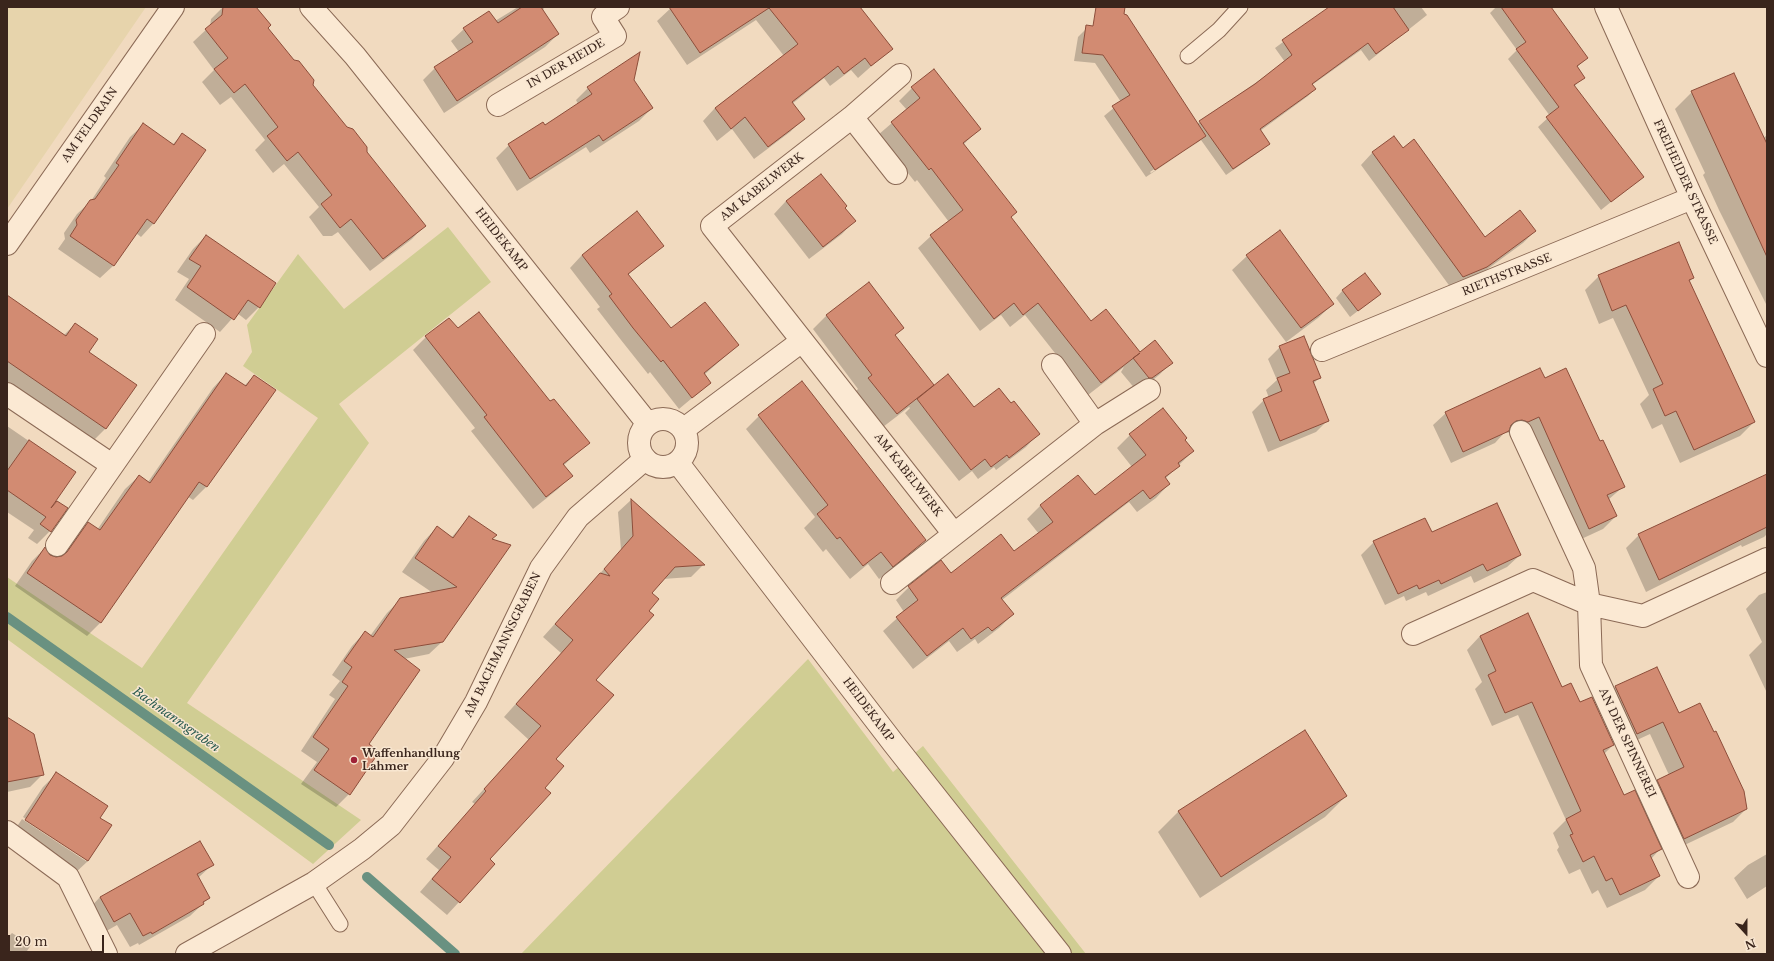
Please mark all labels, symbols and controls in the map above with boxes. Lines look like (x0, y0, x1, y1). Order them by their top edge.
street label: IN DER HEIDE (525, 36, 607, 92)
street label: AM FELDRAIN (59, 85, 121, 165)
street label: FREIHEIDER STRASSE (1650, 118, 1720, 246)
street label: AM KABELWERK (718, 150, 806, 224)
street label: HEIDEKAMP (472, 206, 530, 274)
street label: RIETHSTRASSE (1460, 251, 1554, 299)
street label: AM KABELWERK (871, 431, 945, 519)
street label: AM BACHMANNSGRABEN (462, 570, 544, 720)
street label: HEIDEKAMP (840, 675, 896, 745)
water label: Bachmannsgraben (130, 685, 222, 755)
street label: AN DER SPINNEREI (1596, 686, 1658, 800)
place label: Waffenhandlung Lahmer (362, 747, 460, 773)
marker: Waffenhandlung Lahmer (349, 755, 359, 765)
north arrow (1726, 913, 1766, 953)
scale bar (10, 927, 106, 953)
text: 20 m (15, 934, 47, 949)
text: N (1743, 936, 1758, 953)

